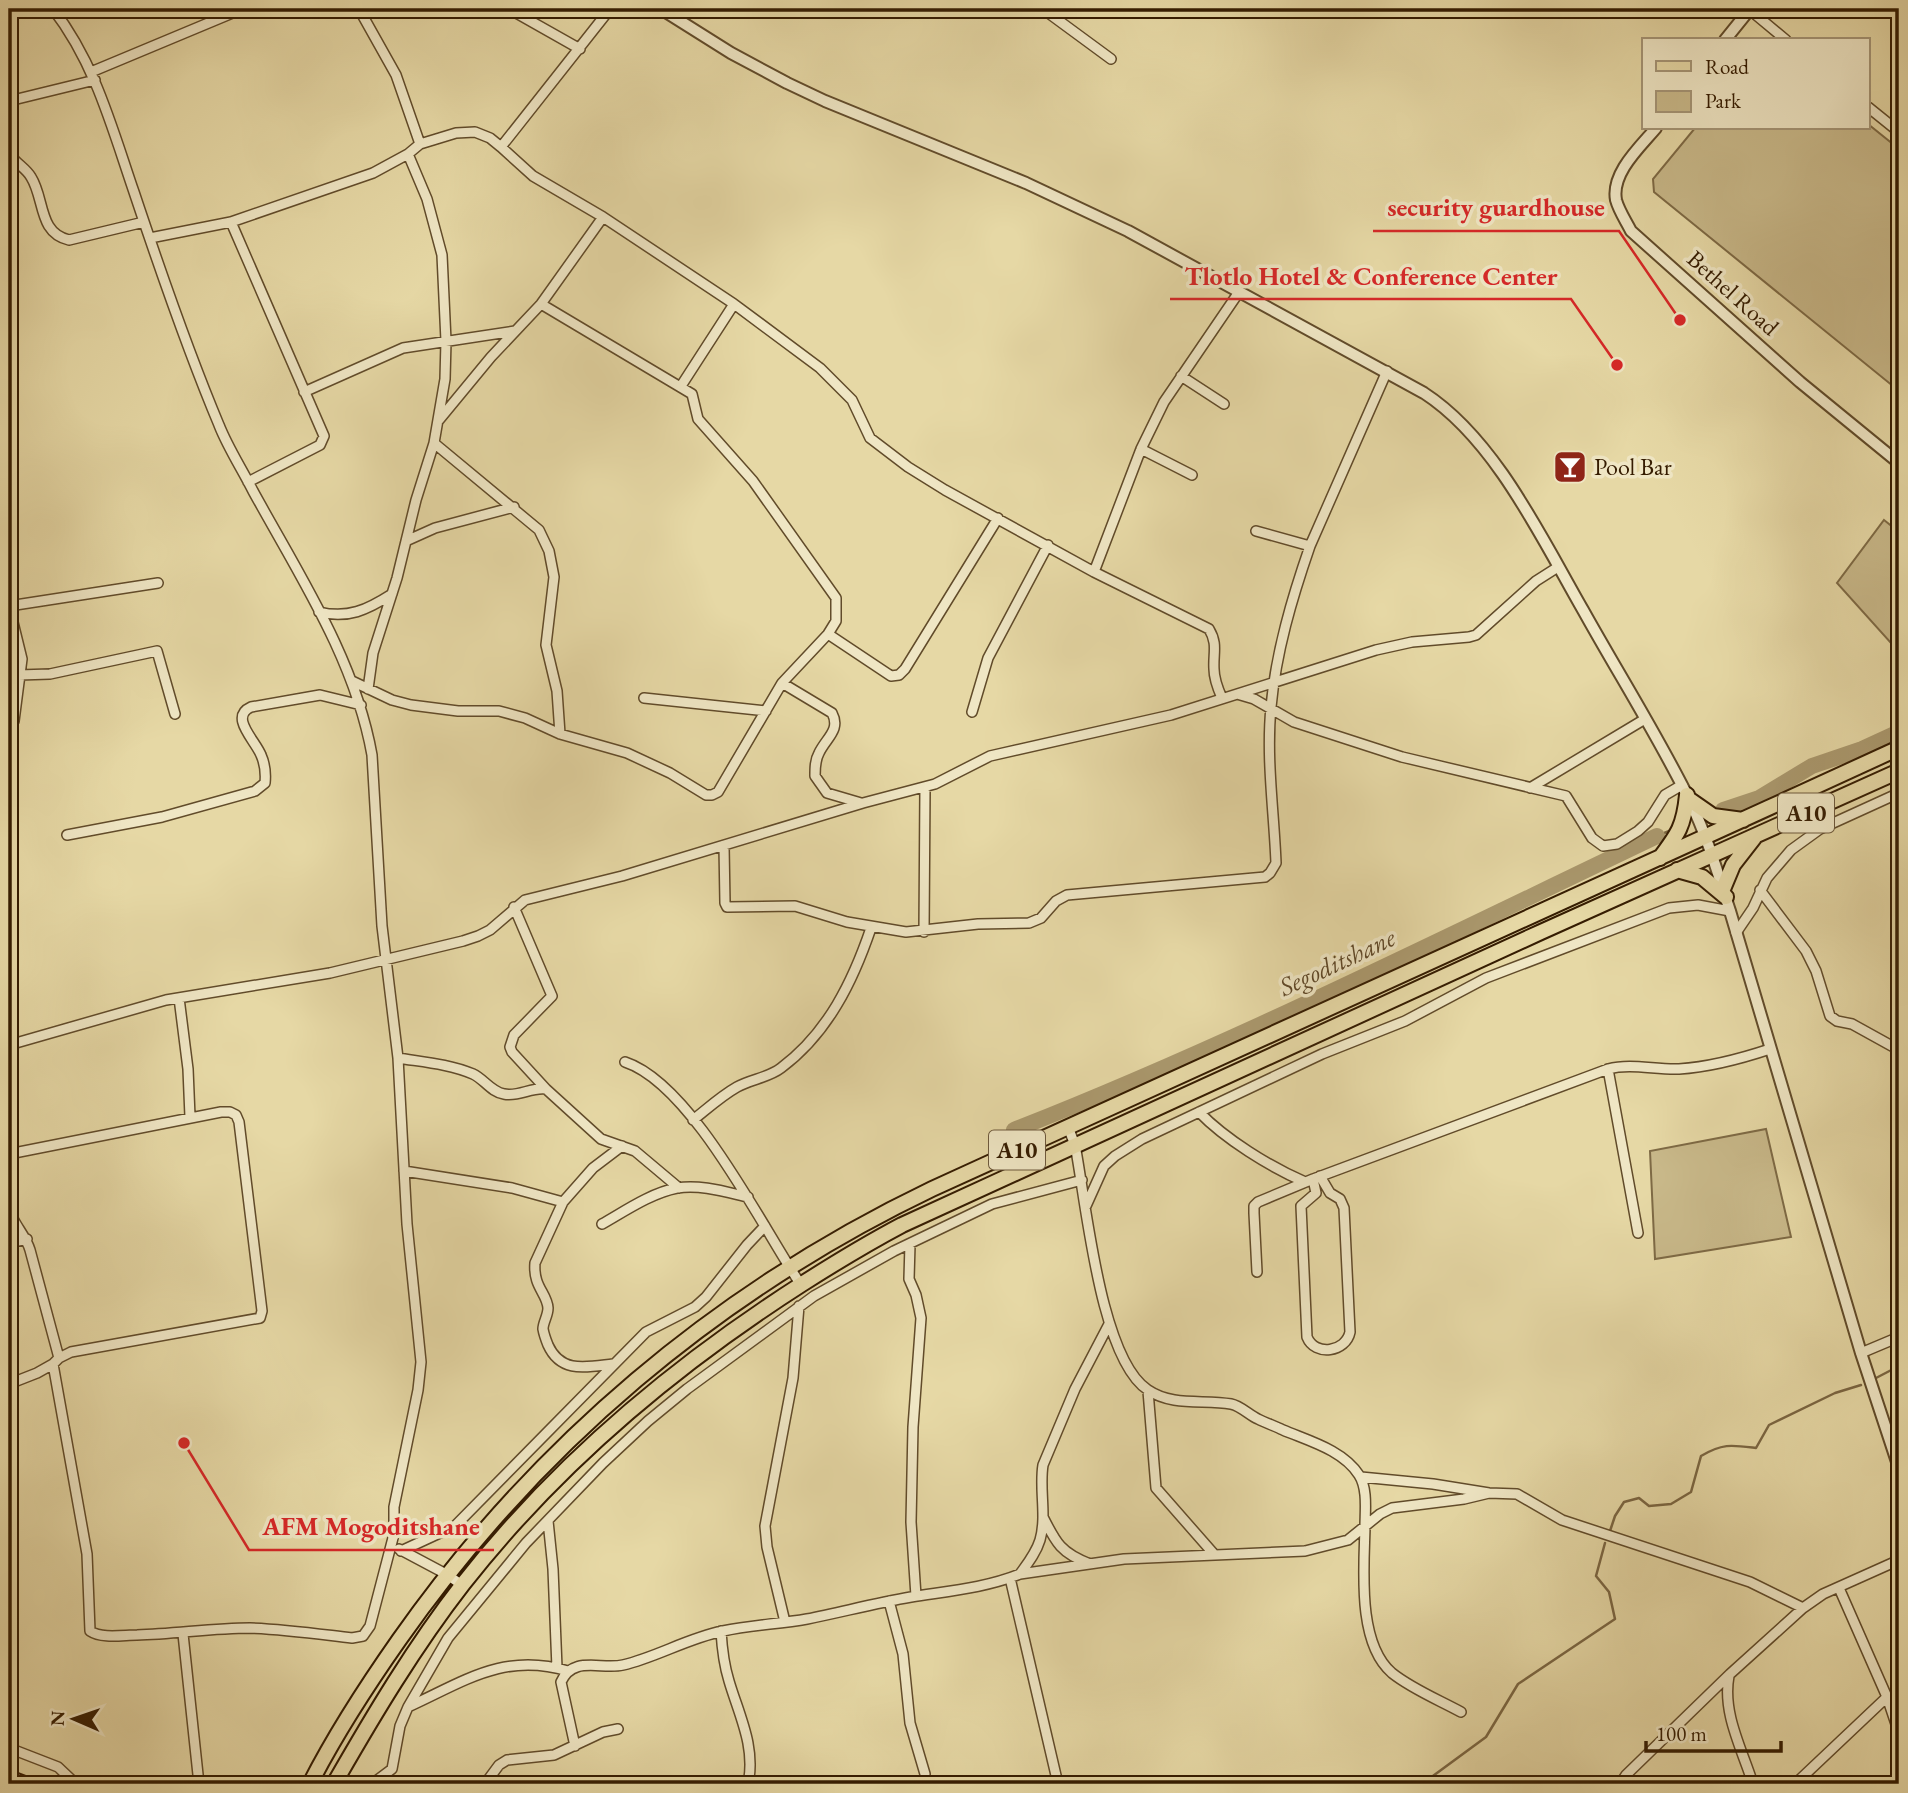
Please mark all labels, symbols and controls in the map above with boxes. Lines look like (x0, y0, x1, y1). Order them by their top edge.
legend (1642, 38, 1870, 130)
text: Road (1705, 53, 1749, 80)
text: Park (1705, 87, 1742, 114)
callout: security guardhouse (1373, 184, 1619, 231)
text: security guardhouse (1387, 190, 1605, 224)
street label: Bethel Road (1681, 243, 1787, 343)
callout: Tlotlo Hotel & Conference Center (1170, 252, 1571, 299)
text: Tlotlo Hotel & Conference Center (1185, 259, 1558, 293)
bar icon: Pool Bar (1551, 448, 1589, 486)
place label: Pool Bar (1594, 451, 1672, 482)
road number: A10 (1778, 793, 1834, 832)
water label: Segoditshane (1272, 920, 1402, 1004)
road number: A10 (989, 1130, 1045, 1170)
callout: AFM Mogoditshane (249, 1503, 494, 1550)
text: AFM Mogoditshane (261, 1509, 480, 1543)
north arrow (38, 1685, 108, 1755)
scale bar (1646, 1709, 1780, 1753)
text: N (45, 1710, 70, 1727)
text: 100 m (1656, 1720, 1707, 1747)

